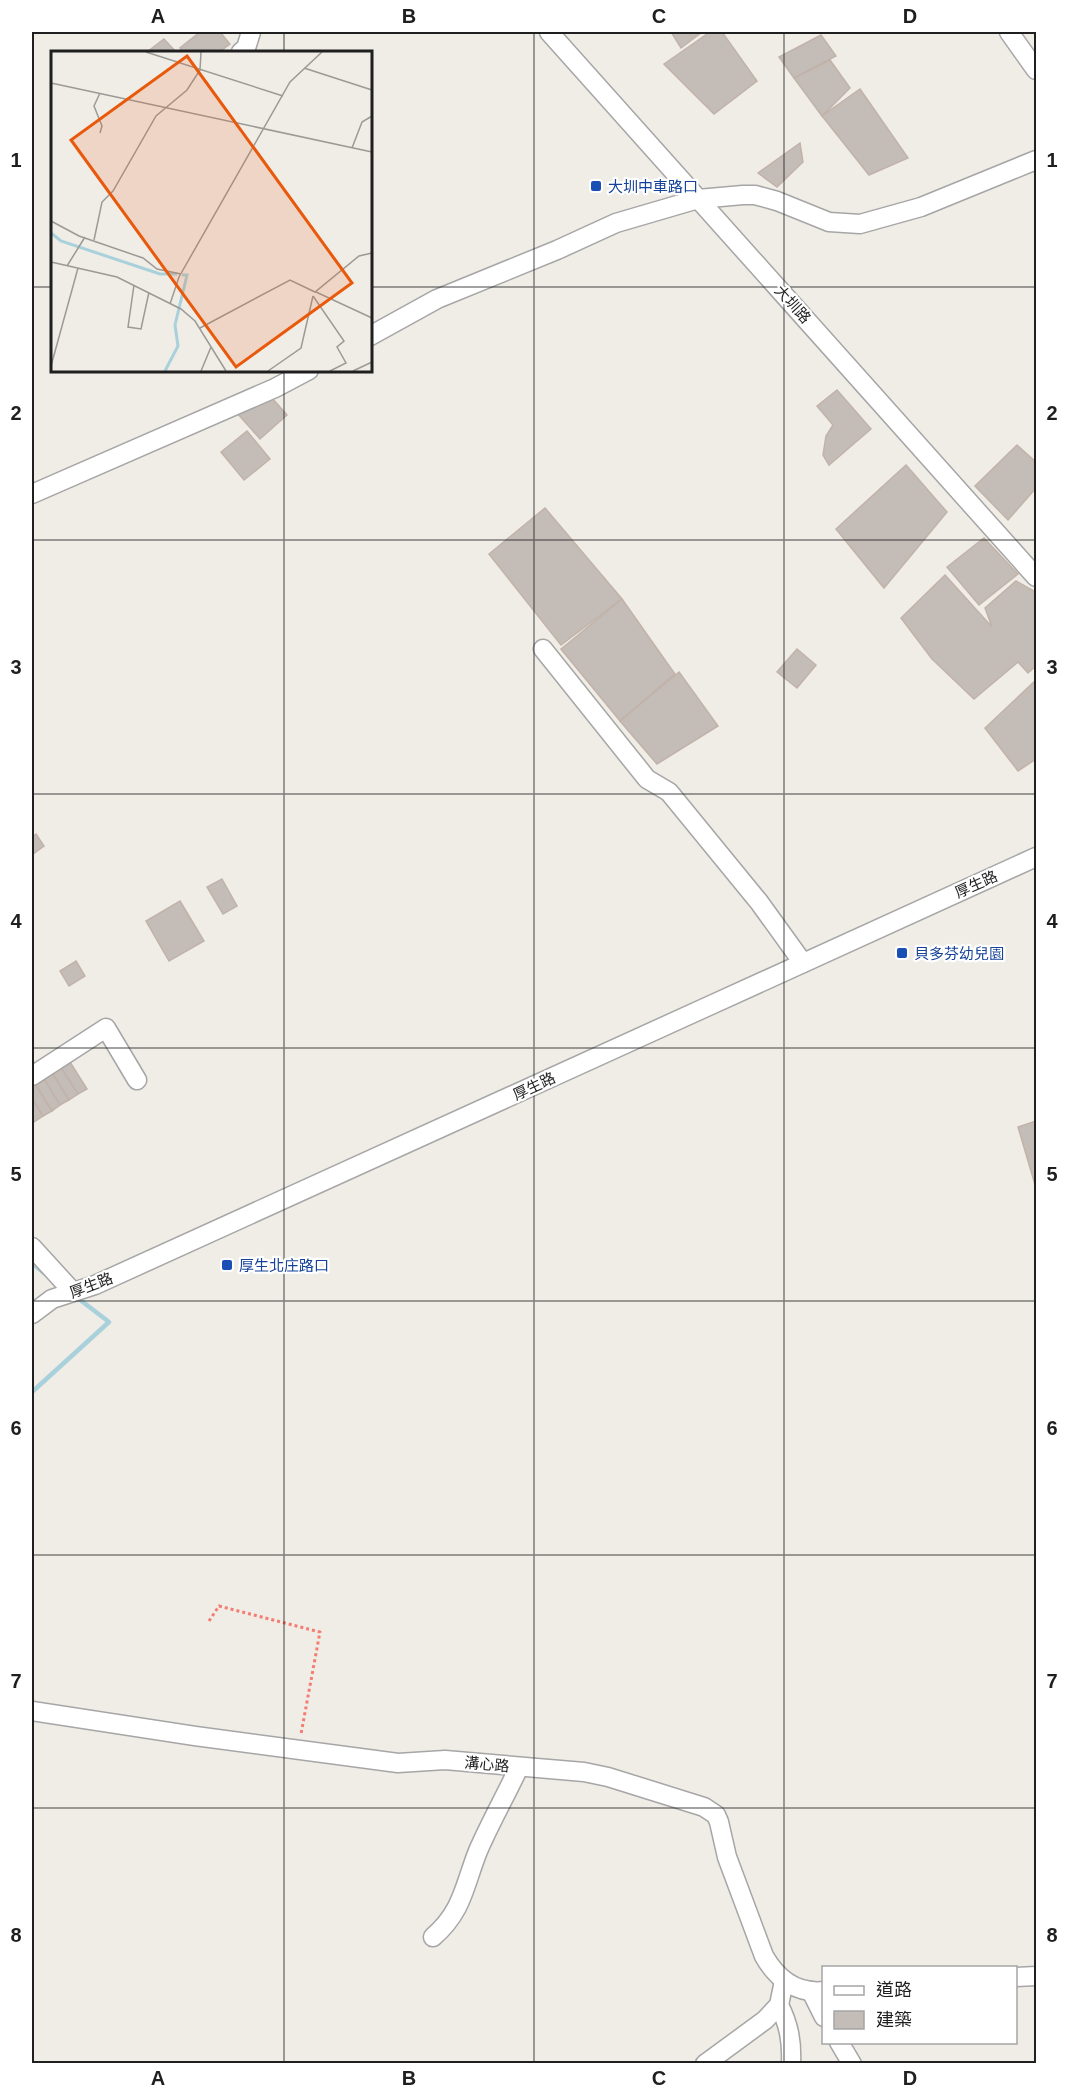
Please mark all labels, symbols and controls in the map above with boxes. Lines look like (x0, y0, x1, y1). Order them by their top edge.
text: A (151, 5, 165, 27)
text: B (402, 5, 416, 27)
text: C (652, 5, 666, 27)
text: D (903, 5, 917, 27)
inset map (51, 51, 372, 372)
text: 1 (10, 149, 22, 171)
text: 1 (1046, 149, 1058, 171)
place label: 大圳中車路口 (608, 178, 698, 195)
marker: 大圳中車路口 (589, 179, 603, 193)
street label: 大圳路 (772, 282, 814, 326)
text: 2 (10, 402, 22, 424)
text: 2 (1046, 402, 1058, 424)
text: 3 (10, 656, 22, 678)
text: 3 (1046, 656, 1058, 678)
street label: 厚生路 (952, 867, 1000, 901)
text: 4 (10, 910, 22, 932)
text: 4 (1046, 910, 1058, 932)
place label: 貝多芬幼兒園 (914, 945, 1004, 962)
marker: 貝多芬幼兒園 (895, 946, 909, 960)
street label: 厚生路 (510, 1069, 558, 1103)
text: 5 (10, 1163, 22, 1185)
text: 5 (1046, 1163, 1058, 1185)
place label: 厚生北庄路口 (239, 1257, 329, 1274)
marker: 厚生北庄路口 (220, 1258, 234, 1272)
street label: 厚生路 (67, 1269, 115, 1301)
text: 6 (10, 1417, 22, 1439)
text: 6 (1046, 1417, 1058, 1439)
text: 7 (10, 1670, 22, 1692)
text: 7 (1046, 1670, 1058, 1692)
street label: 溝心路 (464, 1754, 510, 1774)
text: 8 (10, 1924, 22, 1946)
text: 8 (1046, 1924, 1058, 1946)
legend (822, 1966, 1017, 2044)
text: 道路 (876, 1980, 912, 2000)
text: 建築 (876, 2010, 912, 2030)
text: A (151, 2067, 165, 2089)
text: B (402, 2067, 416, 2089)
text: C (652, 2067, 666, 2089)
text: D (903, 2067, 917, 2089)

